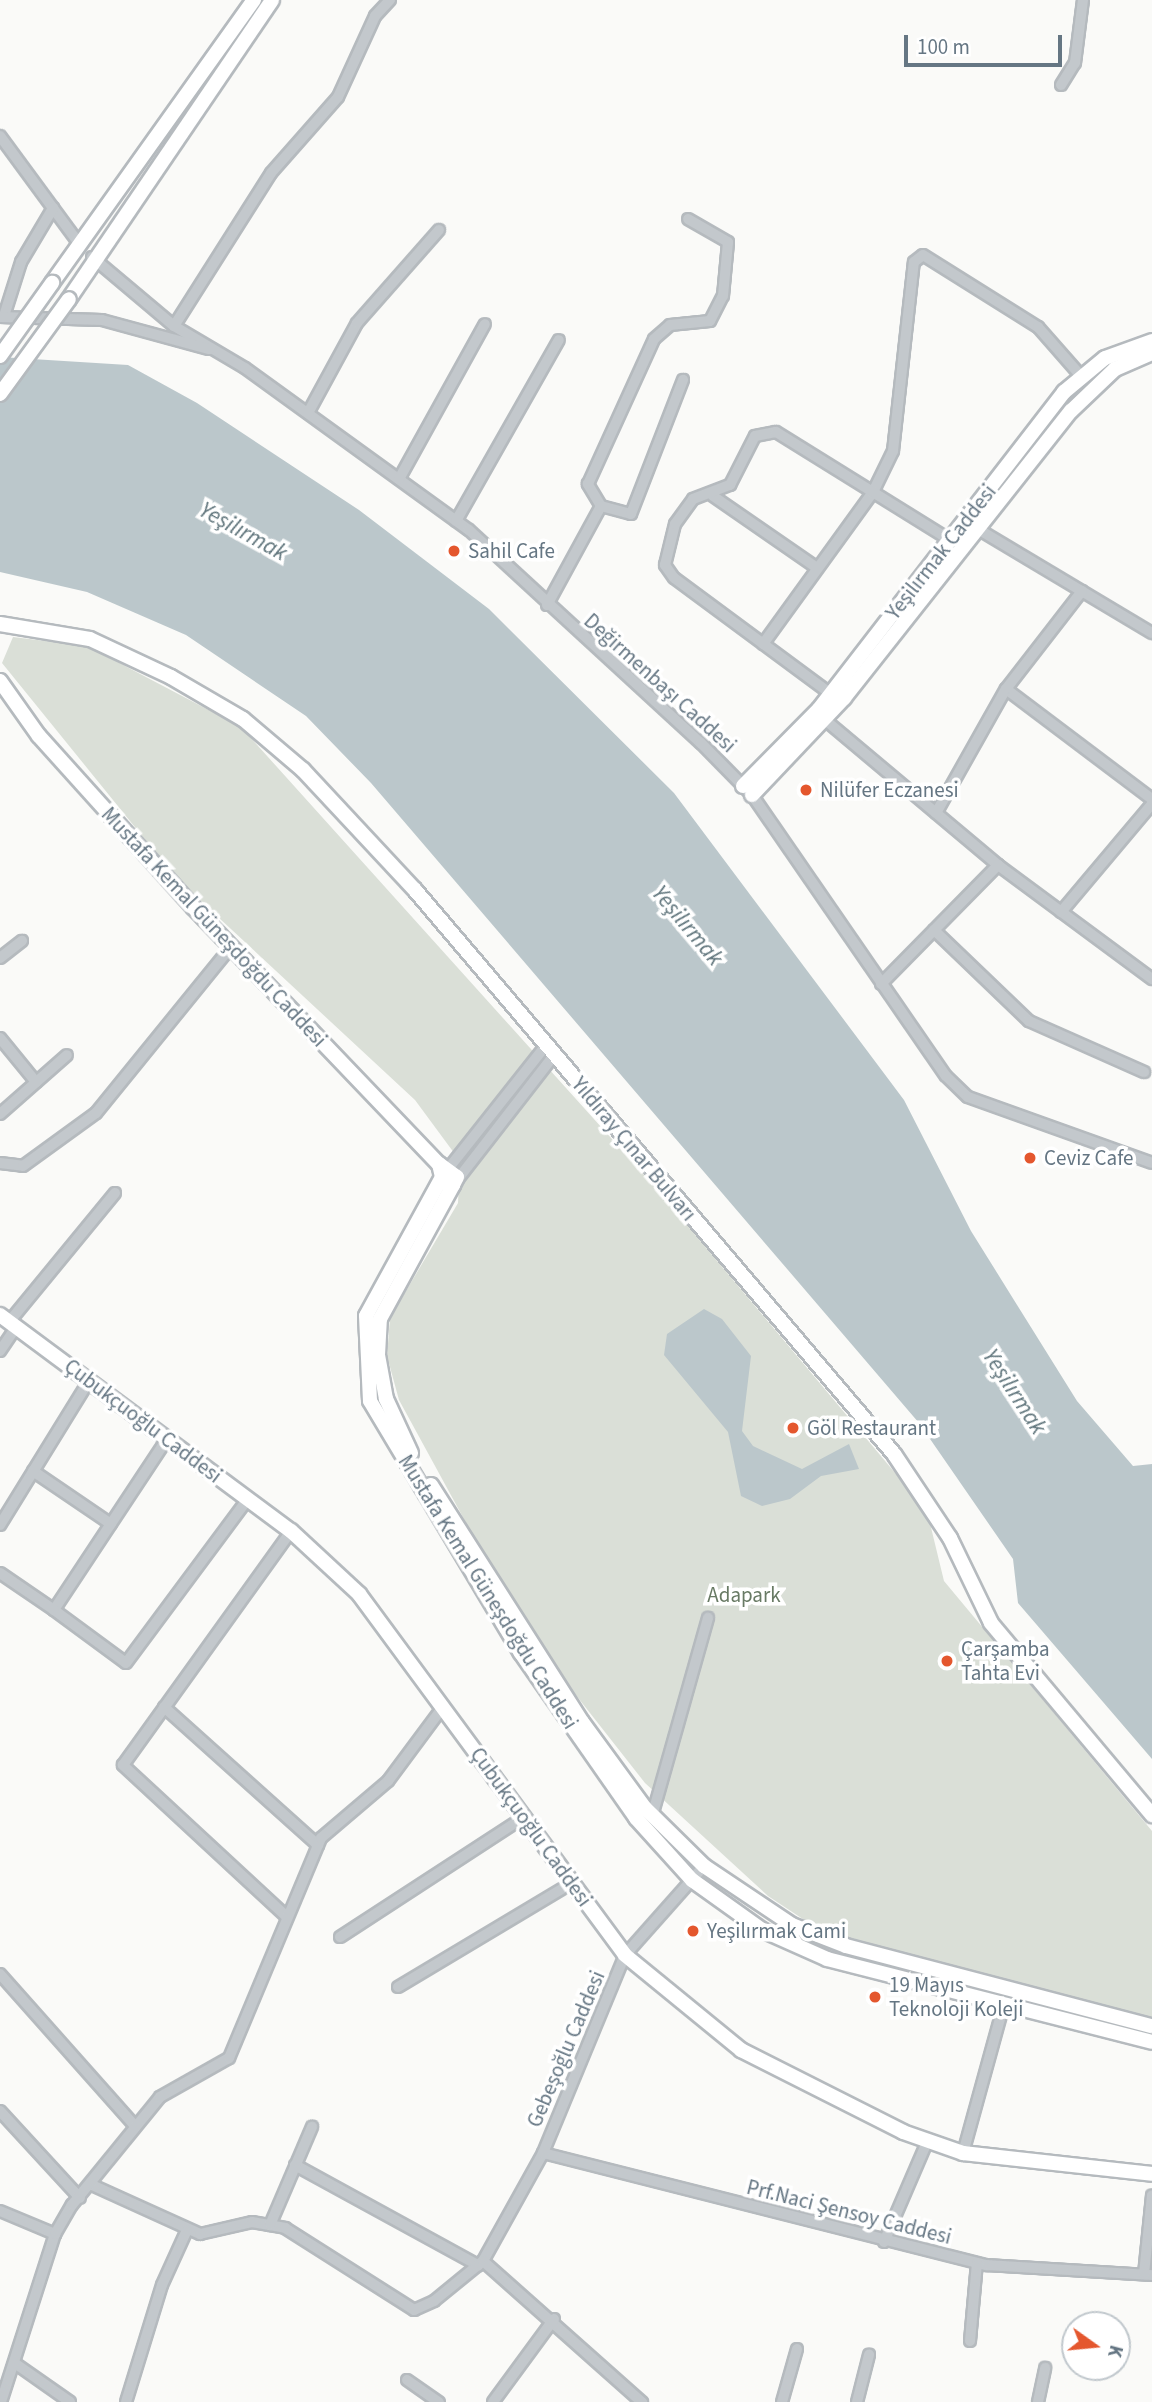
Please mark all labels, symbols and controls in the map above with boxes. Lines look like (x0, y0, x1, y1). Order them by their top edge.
scale bar (907, 21, 1064, 65)
text: 100 m (917, 32, 970, 62)
street label: Yeşilırmak Caddesi (881, 480, 1001, 624)
water label: Yeşilırmak (194, 497, 292, 567)
place label: Sahil Cafe (468, 538, 555, 564)
marker: Sahil Cafe (446, 543, 462, 559)
street label: Değirmenbaşı Caddesi (579, 608, 741, 758)
place label: Nilüfer Eczanesi (820, 777, 959, 803)
marker: Nilüfer Eczanesi (798, 782, 814, 798)
street label: Mustafa Kemal Güneşdoğdu Caddesi (96, 802, 332, 1052)
water label: Yeşilırmak (645, 880, 729, 972)
street label: Yıldıray Çınar Bulvarı (566, 1072, 702, 1226)
place label: Ceviz Cafe (1044, 1145, 1134, 1171)
marker: Ceviz Cafe (1022, 1150, 1038, 1166)
water label: Yeşilırmak (976, 1344, 1052, 1440)
street label: Çubukçuoğlu Caddesi (59, 1354, 227, 1488)
place label: Göl Restaurant (807, 1415, 936, 1441)
marker: Göl Restaurant (785, 1420, 801, 1436)
street label: Mustafa Kemal Güneşdoğdu Caddesi (393, 1450, 583, 1734)
park label: Adapark (707, 1582, 781, 1608)
place label: Çarşamba Tahta Evi (961, 1636, 1049, 1686)
marker: Çarşamba Tahta Evi (939, 1653, 955, 1669)
street label: Çubukçuoğlu Caddesi (465, 1743, 597, 1911)
place label: Yeşilırmak Cami (707, 1918, 846, 1944)
marker: Yeşilırmak Cami (685, 1923, 701, 1939)
street label: Gebeşoğlu Caddesi (522, 1967, 610, 2131)
place label: 19 Mayıs Teknoloji Koleji (889, 1972, 1023, 2022)
marker: 19 Mayıs Teknoloji Koleji (867, 1989, 883, 2005)
street label: Prf.Naci Şensoy Caddesi (744, 2174, 954, 2250)
north arrow (1061, 2311, 1131, 2381)
text: K (1100, 2342, 1129, 2360)

